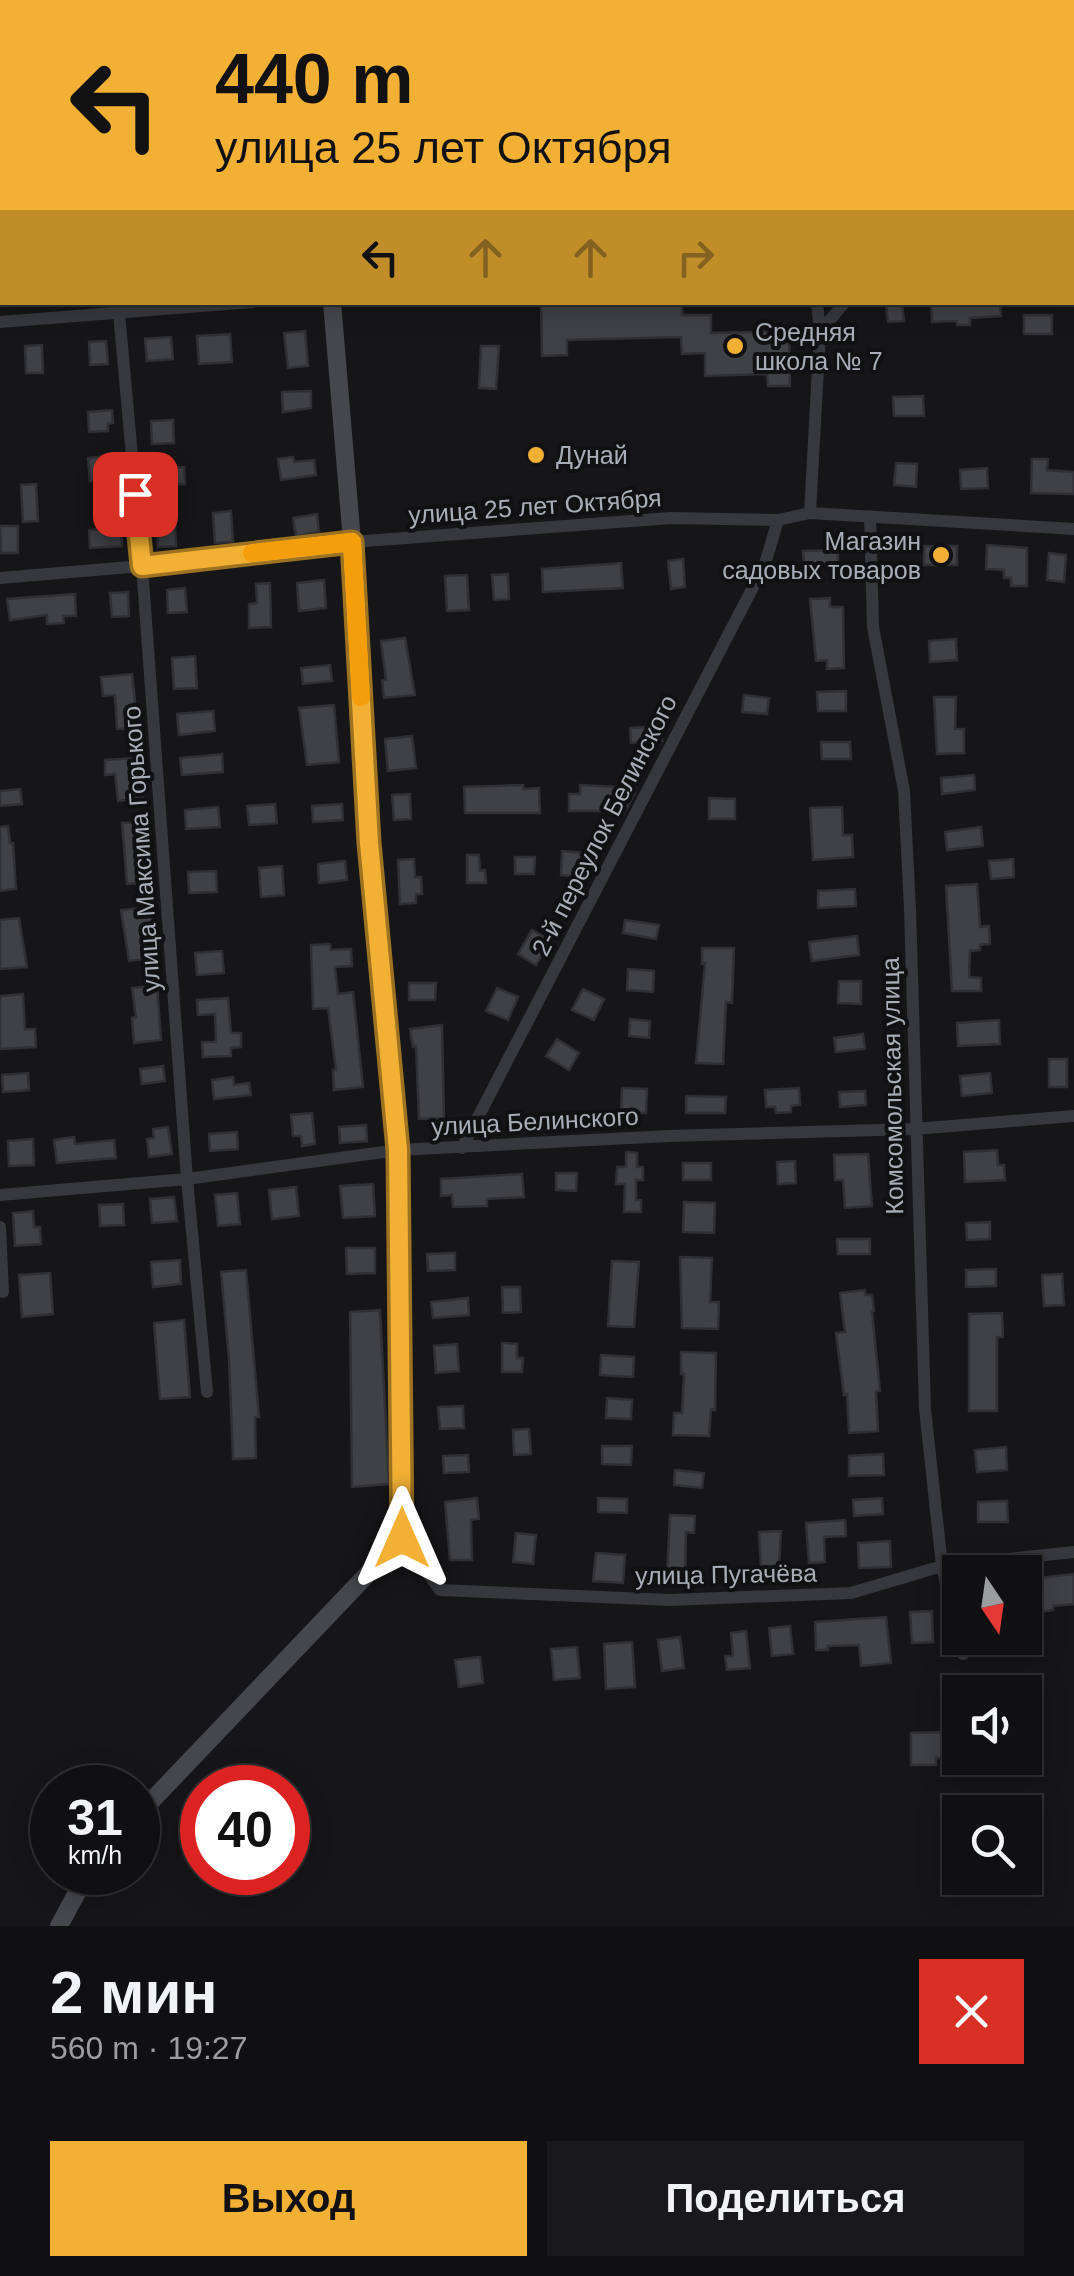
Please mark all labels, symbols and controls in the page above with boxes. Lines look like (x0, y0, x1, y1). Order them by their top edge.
icon: left (50, 40, 180, 170)
text: 440 m (215, 40, 413, 118)
text: улица 25 лет Октября (215, 122, 672, 173)
icon: left (353, 230, 408, 285)
icon: ahead (458, 230, 513, 285)
icon: ahead (563, 230, 618, 285)
icon: right (668, 230, 723, 285)
place label: Средняя школа № 7 (755, 318, 883, 375)
marker: Средняя школа № 7 (724, 335, 746, 357)
place label: Дунай (556, 441, 628, 469)
marker: Дунай (525, 444, 547, 466)
pin (93, 452, 178, 537)
icon: arrive (108, 467, 163, 522)
street label: улица 25 лет Октября (408, 483, 662, 529)
place label: Магазин садовых товаров (722, 527, 921, 584)
marker: Магазин садовых товаров (930, 544, 952, 566)
street label: 2-й переулок Белинского (526, 690, 682, 960)
street label: улица Максима Горького (117, 705, 165, 993)
street label: Комсомольская улица (876, 957, 908, 1215)
street label: улица Белинского (431, 1102, 639, 1140)
position arrow (350, 1486, 454, 1590)
north arrow (942, 1555, 1042, 1655)
map controls (942, 1555, 1042, 1895)
street label: улица Пугачёва (635, 1558, 817, 1590)
button: sound (942, 1675, 1042, 1775)
speed limit sign: 40 (180, 1765, 310, 1895)
text: 31 (67, 1790, 123, 1846)
button: search (942, 1795, 1042, 1895)
text: km/h (68, 1841, 122, 1869)
text: 2 мин (50, 1959, 218, 2026)
button: close (919, 1959, 1024, 2064)
text: 560 m · 19:27 (50, 2030, 247, 2066)
button: Выход (50, 2141, 527, 2256)
button: Поделиться (547, 2141, 1024, 2256)

